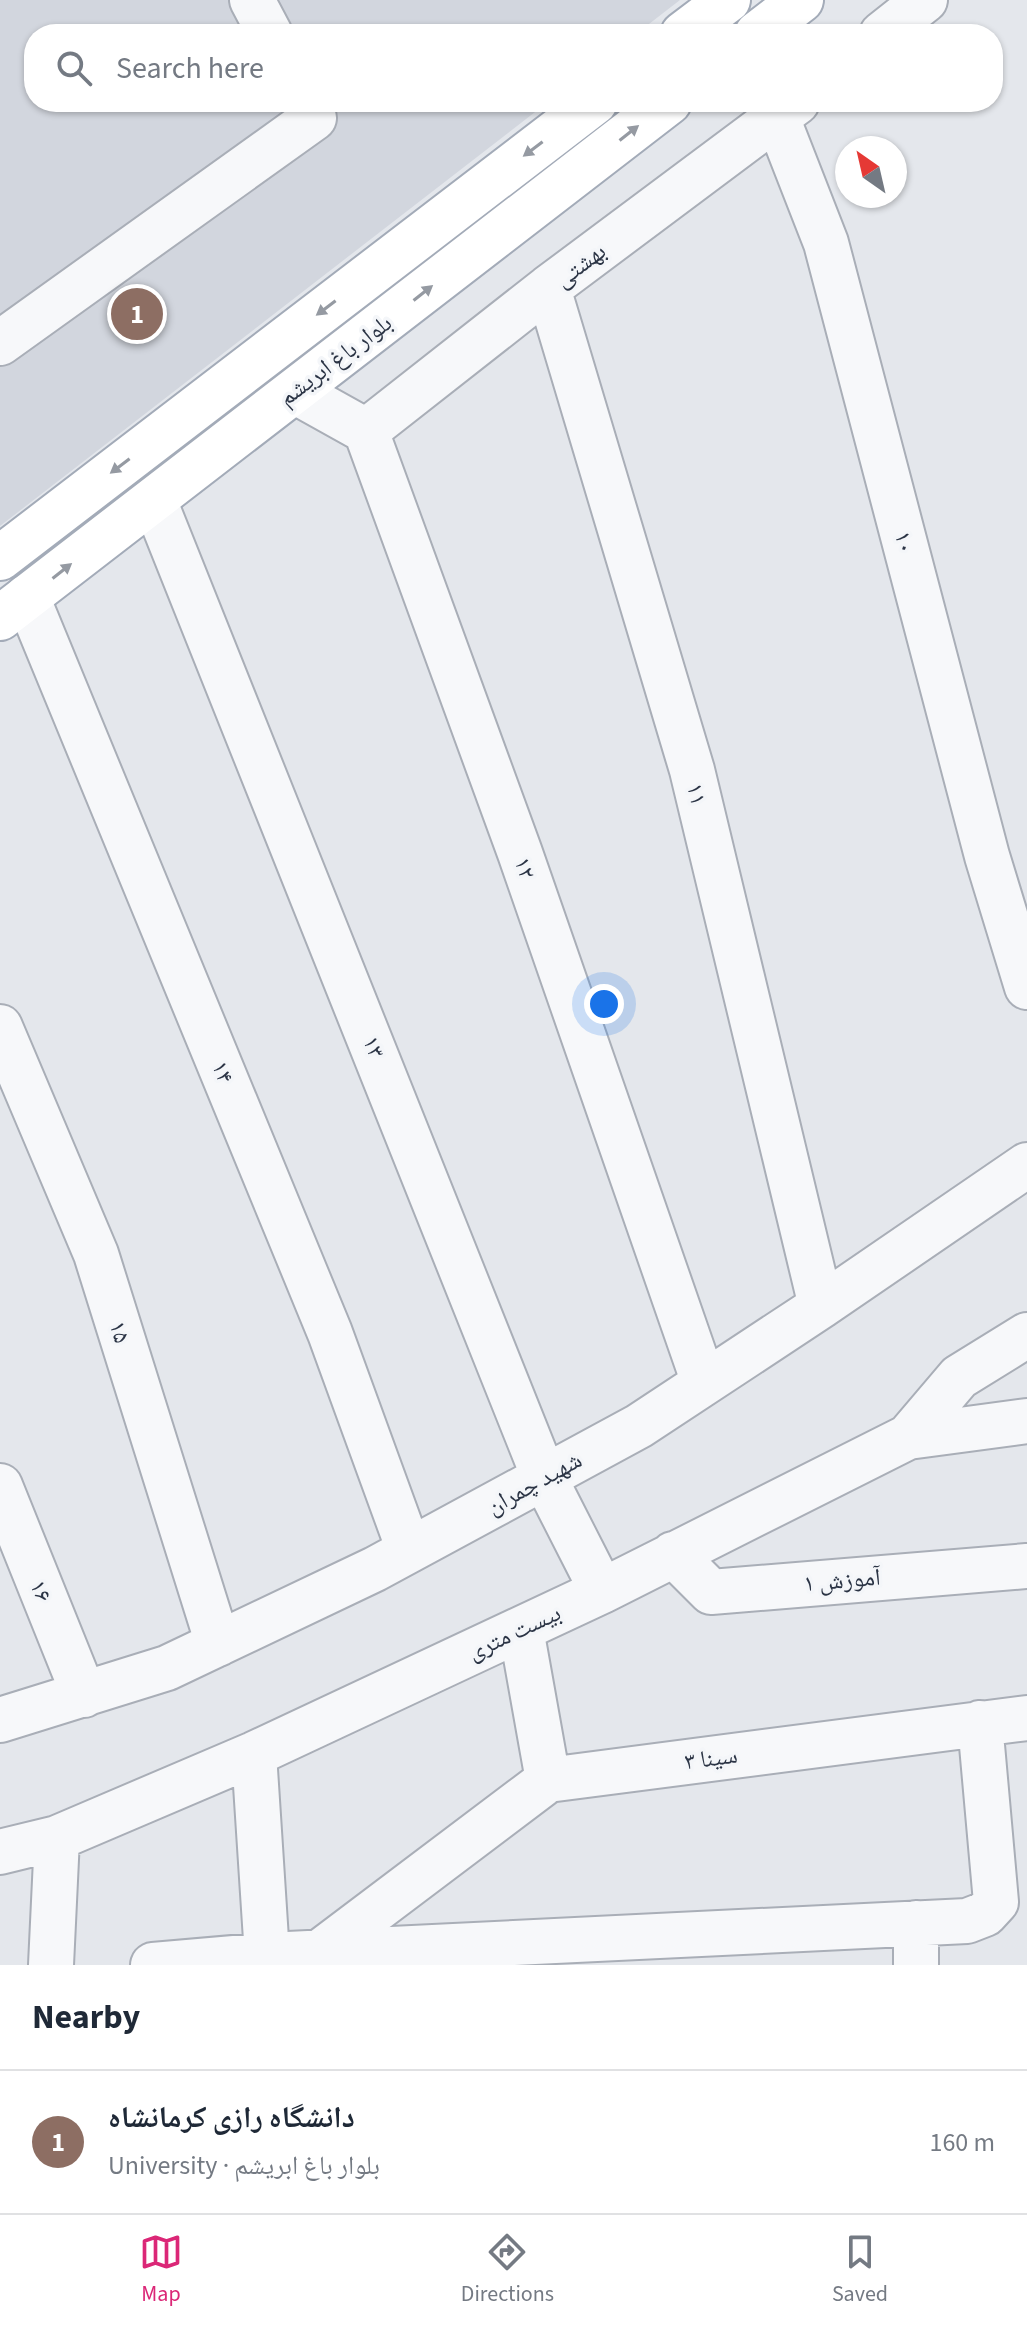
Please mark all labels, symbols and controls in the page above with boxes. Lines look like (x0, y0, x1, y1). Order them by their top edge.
search box (24, 24, 1003, 112)
icon: search (52, 46, 96, 90)
text: Search here (116, 47, 264, 90)
one-way arrow (619, 126, 639, 142)
north arrow (835, 136, 907, 208)
one-way arrow (523, 141, 543, 157)
street label: بهشتی (547, 234, 614, 296)
pin: 1 (111, 284, 163, 344)
one-way arrow (413, 285, 433, 301)
one-way arrow (316, 299, 337, 315)
street label: بلوار باغ ابریشم (271, 306, 399, 415)
one-way arrow (110, 457, 130, 473)
street label: ۱۰ (885, 527, 924, 557)
one-way arrow (52, 563, 72, 579)
street label: ۱۱ (677, 779, 716, 809)
street label: ۱۲ (504, 852, 545, 884)
your location (584, 984, 624, 1024)
street label: ۱۳ (353, 1031, 394, 1064)
street label: ۱۴ (202, 1056, 243, 1089)
street label: ۱۵ (100, 1317, 139, 1348)
street label: شهید چمران (480, 1443, 588, 1524)
street label: آموزش ۱ (802, 1560, 883, 1601)
street label: ۱۶ (20, 1574, 61, 1608)
street label: بیست متری (462, 1596, 567, 1669)
street label: سینا ۳ (682, 1737, 740, 1780)
text: Nearby (32, 1993, 140, 2042)
text: دانشگاه رازی کرمانشاه (108, 2096, 355, 2139)
text: 1 (51, 2124, 65, 2161)
text: 160 m (929, 2124, 995, 2161)
text: University · بلوار باغ ابریشم (108, 2147, 380, 2184)
tab: Map (139, 2230, 183, 2310)
tab: Directions (461, 2230, 554, 2310)
tab: Saved (832, 2230, 888, 2310)

